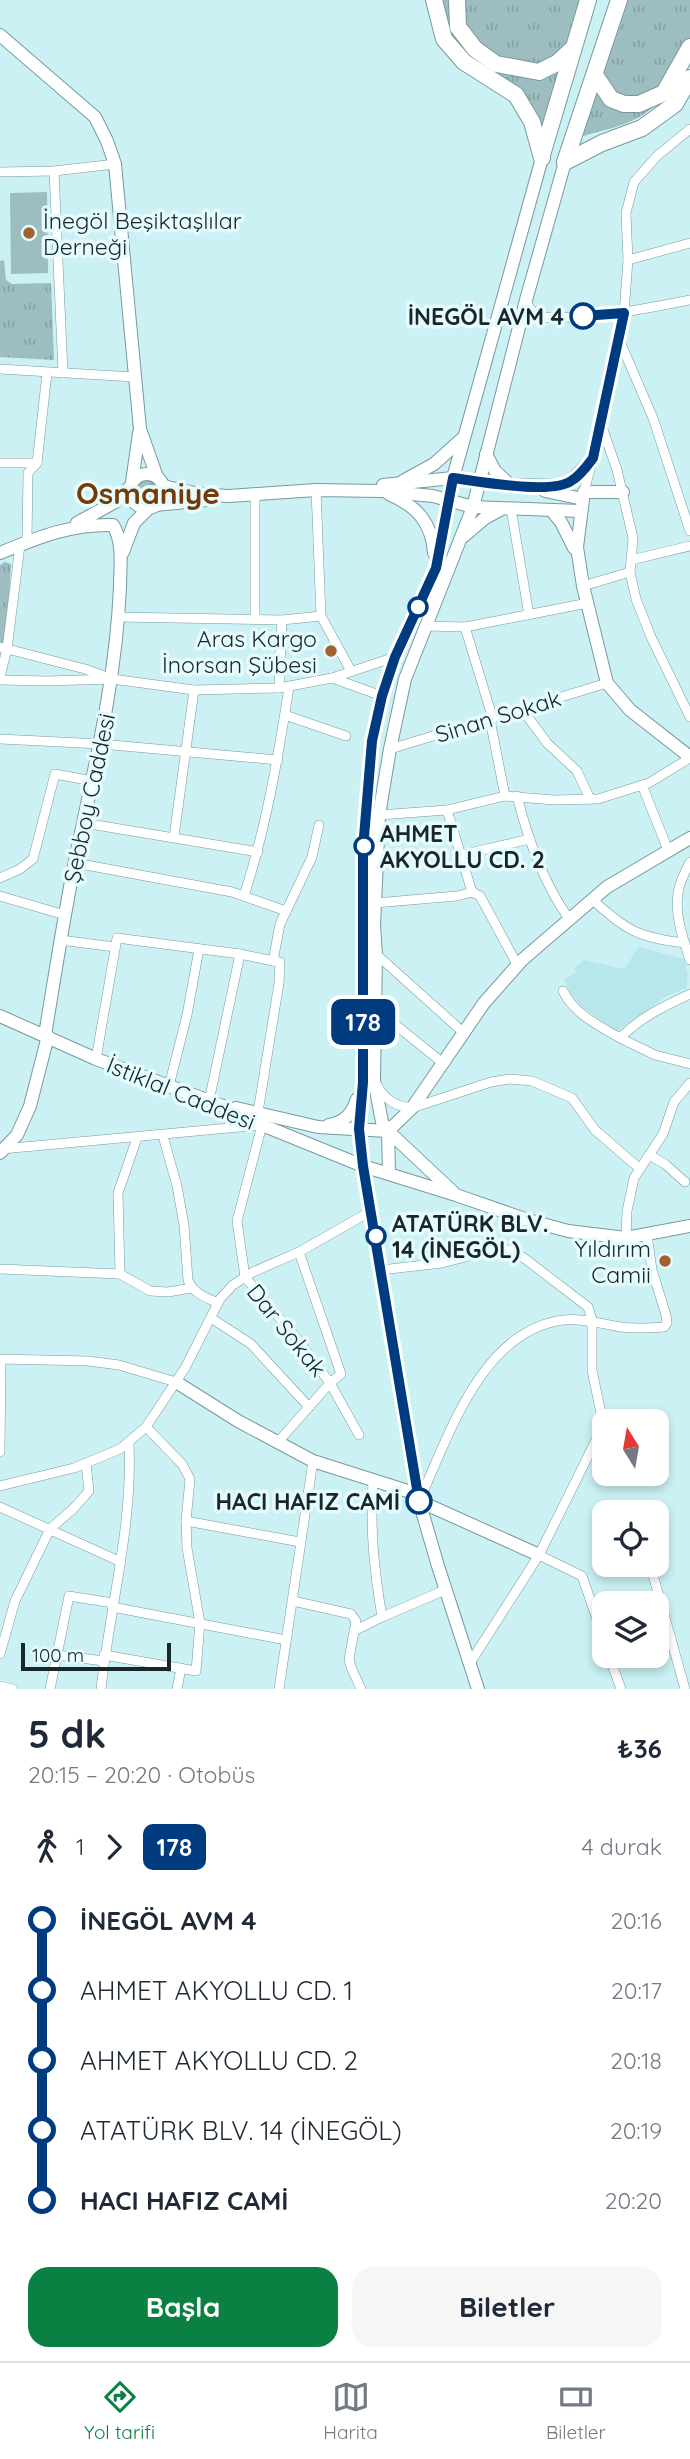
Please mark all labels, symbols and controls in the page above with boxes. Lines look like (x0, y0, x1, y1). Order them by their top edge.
place label: İnegöl Beşiktaşlılar Derneği (43, 206, 242, 261)
marker: İnegöl Beşiktaşlılar Derneği (21, 225, 37, 241)
place label: İNEGÖL AVM 4 (408, 302, 564, 331)
marker: İNEGÖL AVM 4 (570, 303, 596, 329)
district label: Osmaniye (76, 474, 220, 512)
unlabelled marker (408, 597, 428, 617)
place label: Aras Kargo İnorsan Şübesi (162, 624, 317, 679)
marker: Aras Kargo İnorsan Şübesi (323, 643, 339, 659)
street label: Sinan Sokak (432, 683, 564, 749)
street label: Şebboy Caddesi (57, 711, 121, 885)
place label: AHMET AKYOLLU CD. 2 (380, 819, 545, 874)
marker: AHMET AKYOLLU CD. 2 (354, 836, 374, 856)
line badge: 178 (323, 999, 403, 1045)
text: 178 (345, 1007, 381, 1037)
street label: İstiklal Caddesi (102, 1050, 260, 1136)
place label: ATATÜRK BLV. 14 (İNEGÖL) (392, 1209, 548, 1264)
marker: ATATÜRK BLV. 14 (İNEGÖL) (366, 1226, 386, 1246)
place label: Yıldırım Camii (575, 1234, 651, 1289)
marker: Yıldırım Camii (657, 1253, 673, 1269)
street label: Dar Sokak (241, 1278, 333, 1382)
north arrow (592, 1409, 668, 1486)
map controls (592, 1409, 669, 1668)
place label: HACI HAFIZ CAMİ (216, 1487, 400, 1516)
marker: HACI HAFIZ CAMİ (406, 1488, 432, 1514)
button: locate (592, 1500, 669, 1577)
button: layers (592, 1591, 669, 1668)
scale bar (21, 1640, 172, 1672)
text: 100 m (32, 1643, 84, 1667)
text: 5 dk (28, 1710, 106, 1758)
text: ₺36 (617, 1732, 662, 1765)
text: 20:15 – 20:20 · Otobüs (28, 1760, 255, 1789)
icon: walk (28, 1828, 66, 1866)
icon: forward (95, 1828, 133, 1866)
text: 1 (76, 1832, 85, 1861)
text: 178 (157, 1832, 192, 1862)
text: 4 durak (581, 1832, 662, 1861)
text: İNEGÖL AVM 4 (80, 1904, 257, 1937)
text: 20:16 (610, 1906, 662, 1935)
text: AHMET AKYOLLU CD. 1 (80, 1974, 353, 2007)
text: 20:17 (611, 1976, 662, 2005)
text: AHMET AKYOLLU CD. 2 (80, 2044, 358, 2077)
text: 20:18 (610, 2046, 662, 2075)
text: ATATÜRK BLV. 14 (İNEGÖL) (80, 2114, 402, 2147)
text: 20:19 (610, 2116, 662, 2145)
text: HACI HAFIZ CAMİ (80, 2184, 288, 2217)
text: 20:20 (605, 2186, 662, 2215)
button: Başla (28, 2267, 338, 2347)
button: Biletler (352, 2267, 662, 2347)
tab: Yol tarifi (84, 2378, 155, 2444)
tab: Harita (323, 2378, 378, 2444)
tab: Biletler (546, 2378, 606, 2444)

